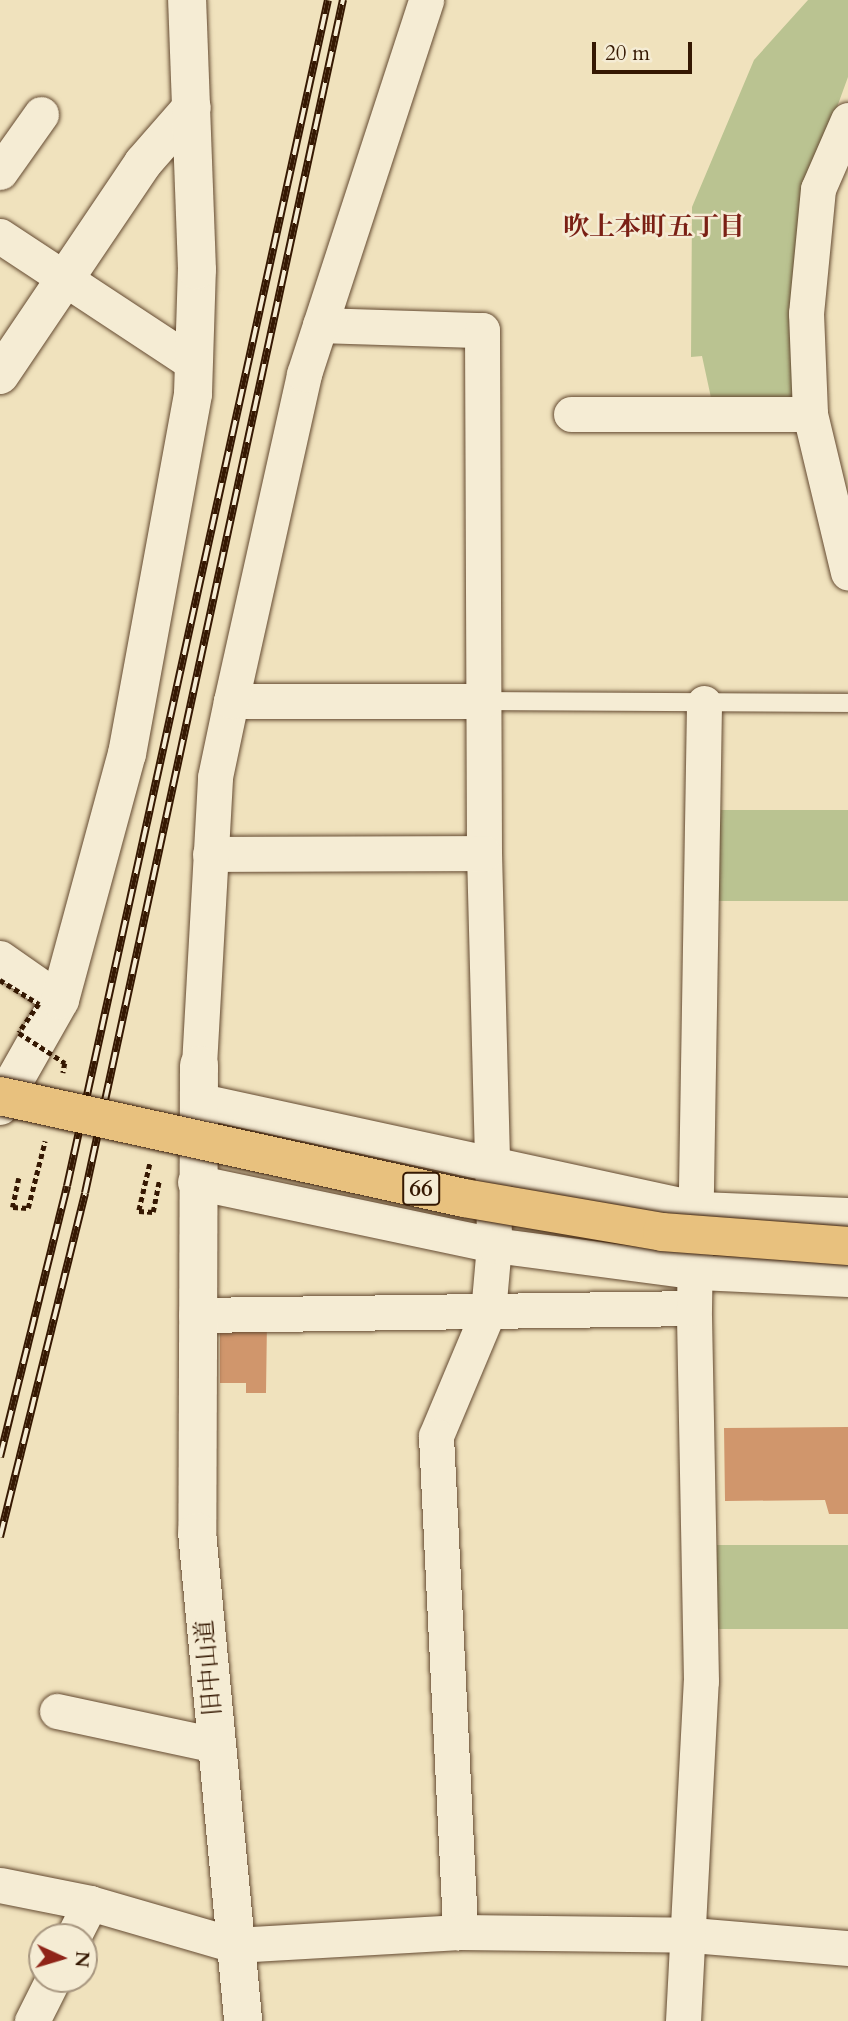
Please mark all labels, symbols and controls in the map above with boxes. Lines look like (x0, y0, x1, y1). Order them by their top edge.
scale bar (596, 28, 696, 72)
text: 20 m (605, 39, 650, 68)
district label: 吹上本町五丁目 (563, 211, 745, 243)
road number: 66 (402, 1170, 440, 1208)
street label: 旧中山道 (190, 1619, 228, 1717)
north arrow (28, 1923, 98, 1993)
text: N (68, 1950, 95, 1968)

